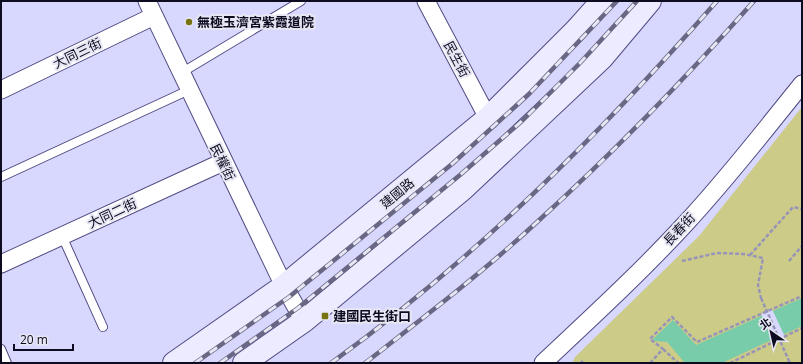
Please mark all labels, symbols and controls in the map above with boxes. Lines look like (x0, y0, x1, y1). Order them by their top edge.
place label: 無極玉濟宮紫霞道院 (197, 13, 314, 31)
marker: 無極玉濟宮紫霞道院 (184, 17, 194, 27)
street label: 大同三街 (50, 34, 104, 72)
street label: 民生街 (440, 38, 474, 80)
street label: 民權街 (206, 141, 240, 183)
street label: 建國路 (376, 174, 418, 212)
street label: 大同二街 (85, 194, 139, 232)
street label: 長春街 (659, 209, 699, 249)
place label: 建國民生街口 (333, 307, 411, 325)
marker: 建國民生街口 (320, 311, 330, 321)
north arrow (751, 312, 791, 352)
text: 北 (756, 314, 774, 333)
scale bar (14, 326, 73, 352)
text: 20 m (20, 331, 48, 348)

